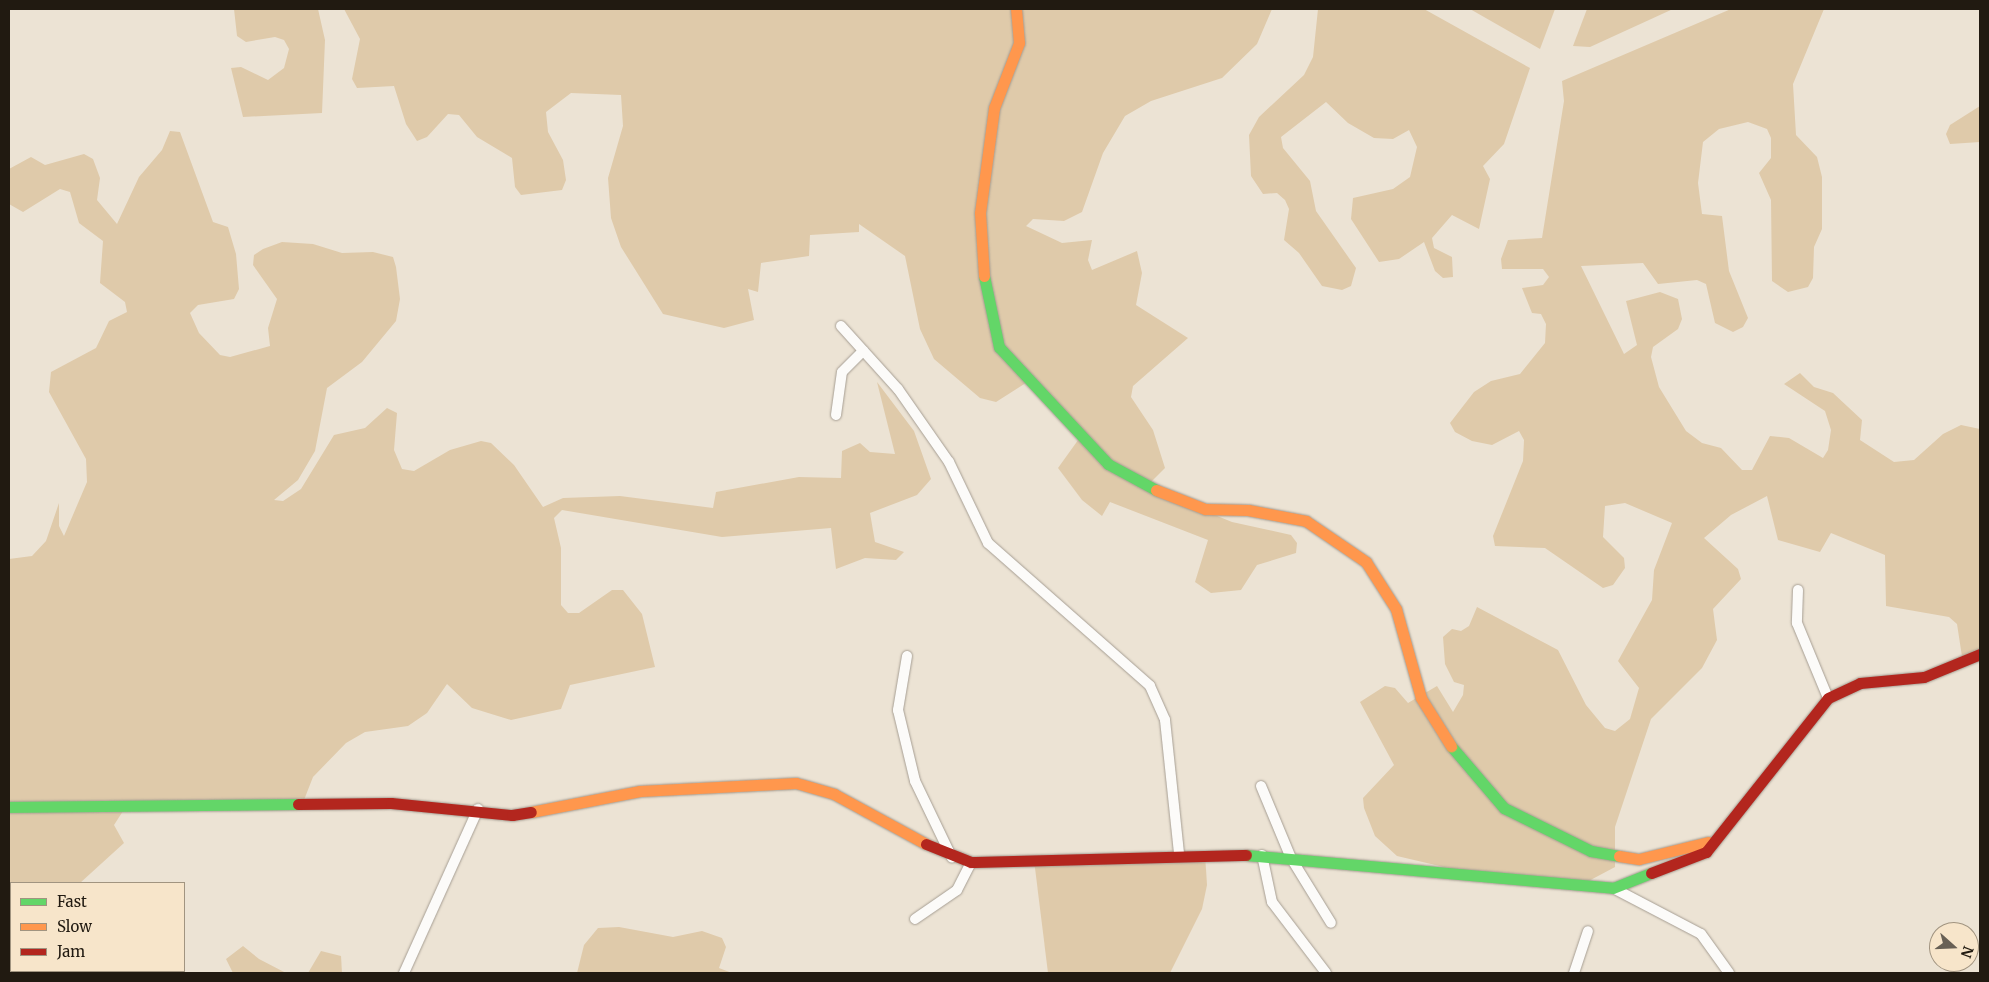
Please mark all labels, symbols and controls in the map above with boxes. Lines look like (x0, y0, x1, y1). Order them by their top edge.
legend (10, 882, 185, 972)
text: Fast (57, 892, 87, 911)
text: Slow (57, 917, 92, 936)
north arrow (1929, 922, 1979, 972)
text: Jam (57, 942, 85, 961)
text: N (1957, 944, 1978, 960)

